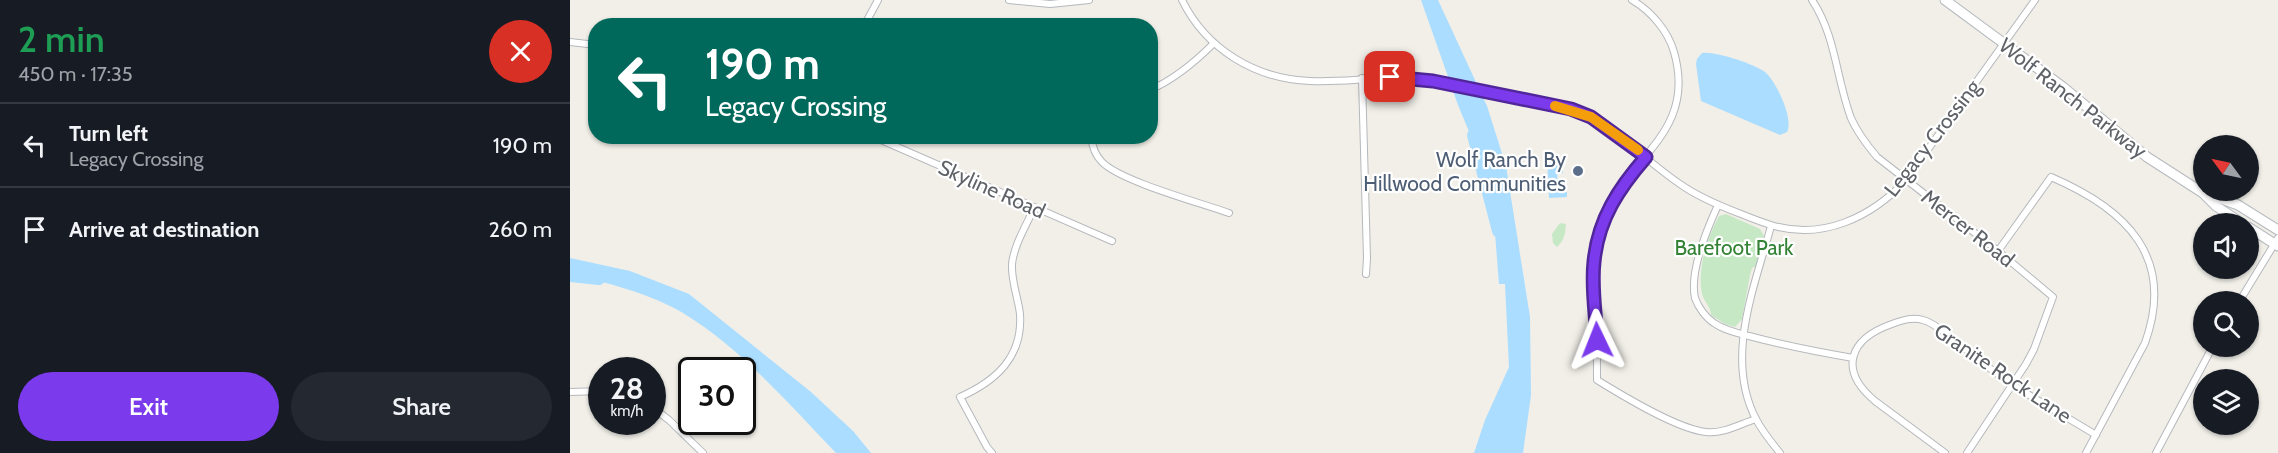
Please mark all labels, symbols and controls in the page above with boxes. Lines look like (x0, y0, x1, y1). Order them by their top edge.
text: 2 min (18, 17, 105, 61)
button: close (489, 20, 552, 83)
street label: Wolf Ranch Parkway (1994, 33, 2152, 164)
text: 190 m (705, 38, 820, 90)
icon: left (606, 42, 684, 120)
pin (1364, 51, 1415, 102)
icon: arrive (1373, 60, 1406, 93)
text: 450 m · 17:35 (18, 62, 133, 86)
street label: Legacy Crossing (1879, 74, 1986, 201)
text: Legacy Crossing (705, 90, 887, 123)
text: Turn left (69, 120, 148, 147)
icon: left (18, 129, 51, 162)
text: 190 m (493, 132, 552, 159)
north arrow (2193, 135, 2259, 201)
map controls (2193, 135, 2259, 435)
text: Legacy Crossing (69, 147, 203, 171)
place label: Wolf Ranch By Hillwood Communities (1363, 147, 1566, 196)
street label: Skyline Road (935, 154, 1049, 224)
marker: Wolf Ranch By Hillwood Communities (1571, 164, 1585, 178)
street label: Mercer Road (1917, 184, 2019, 272)
icon: arrive (18, 213, 51, 246)
button: sound (2193, 213, 2259, 279)
text: Arrive at destination (69, 216, 259, 243)
text: 260 m (488, 216, 552, 243)
park label: Barefoot Park (1674, 235, 1794, 260)
button: search (2193, 291, 2259, 357)
position arrow (1565, 308, 1629, 372)
street label: Granite Rock Lane (1930, 318, 2076, 428)
speed limit sign: 30 (678, 357, 756, 435)
button: layers (2193, 369, 2259, 435)
text: 28 (610, 370, 644, 407)
button: Exit (18, 372, 279, 441)
button: Share (291, 372, 552, 441)
text: km/h (611, 402, 643, 420)

